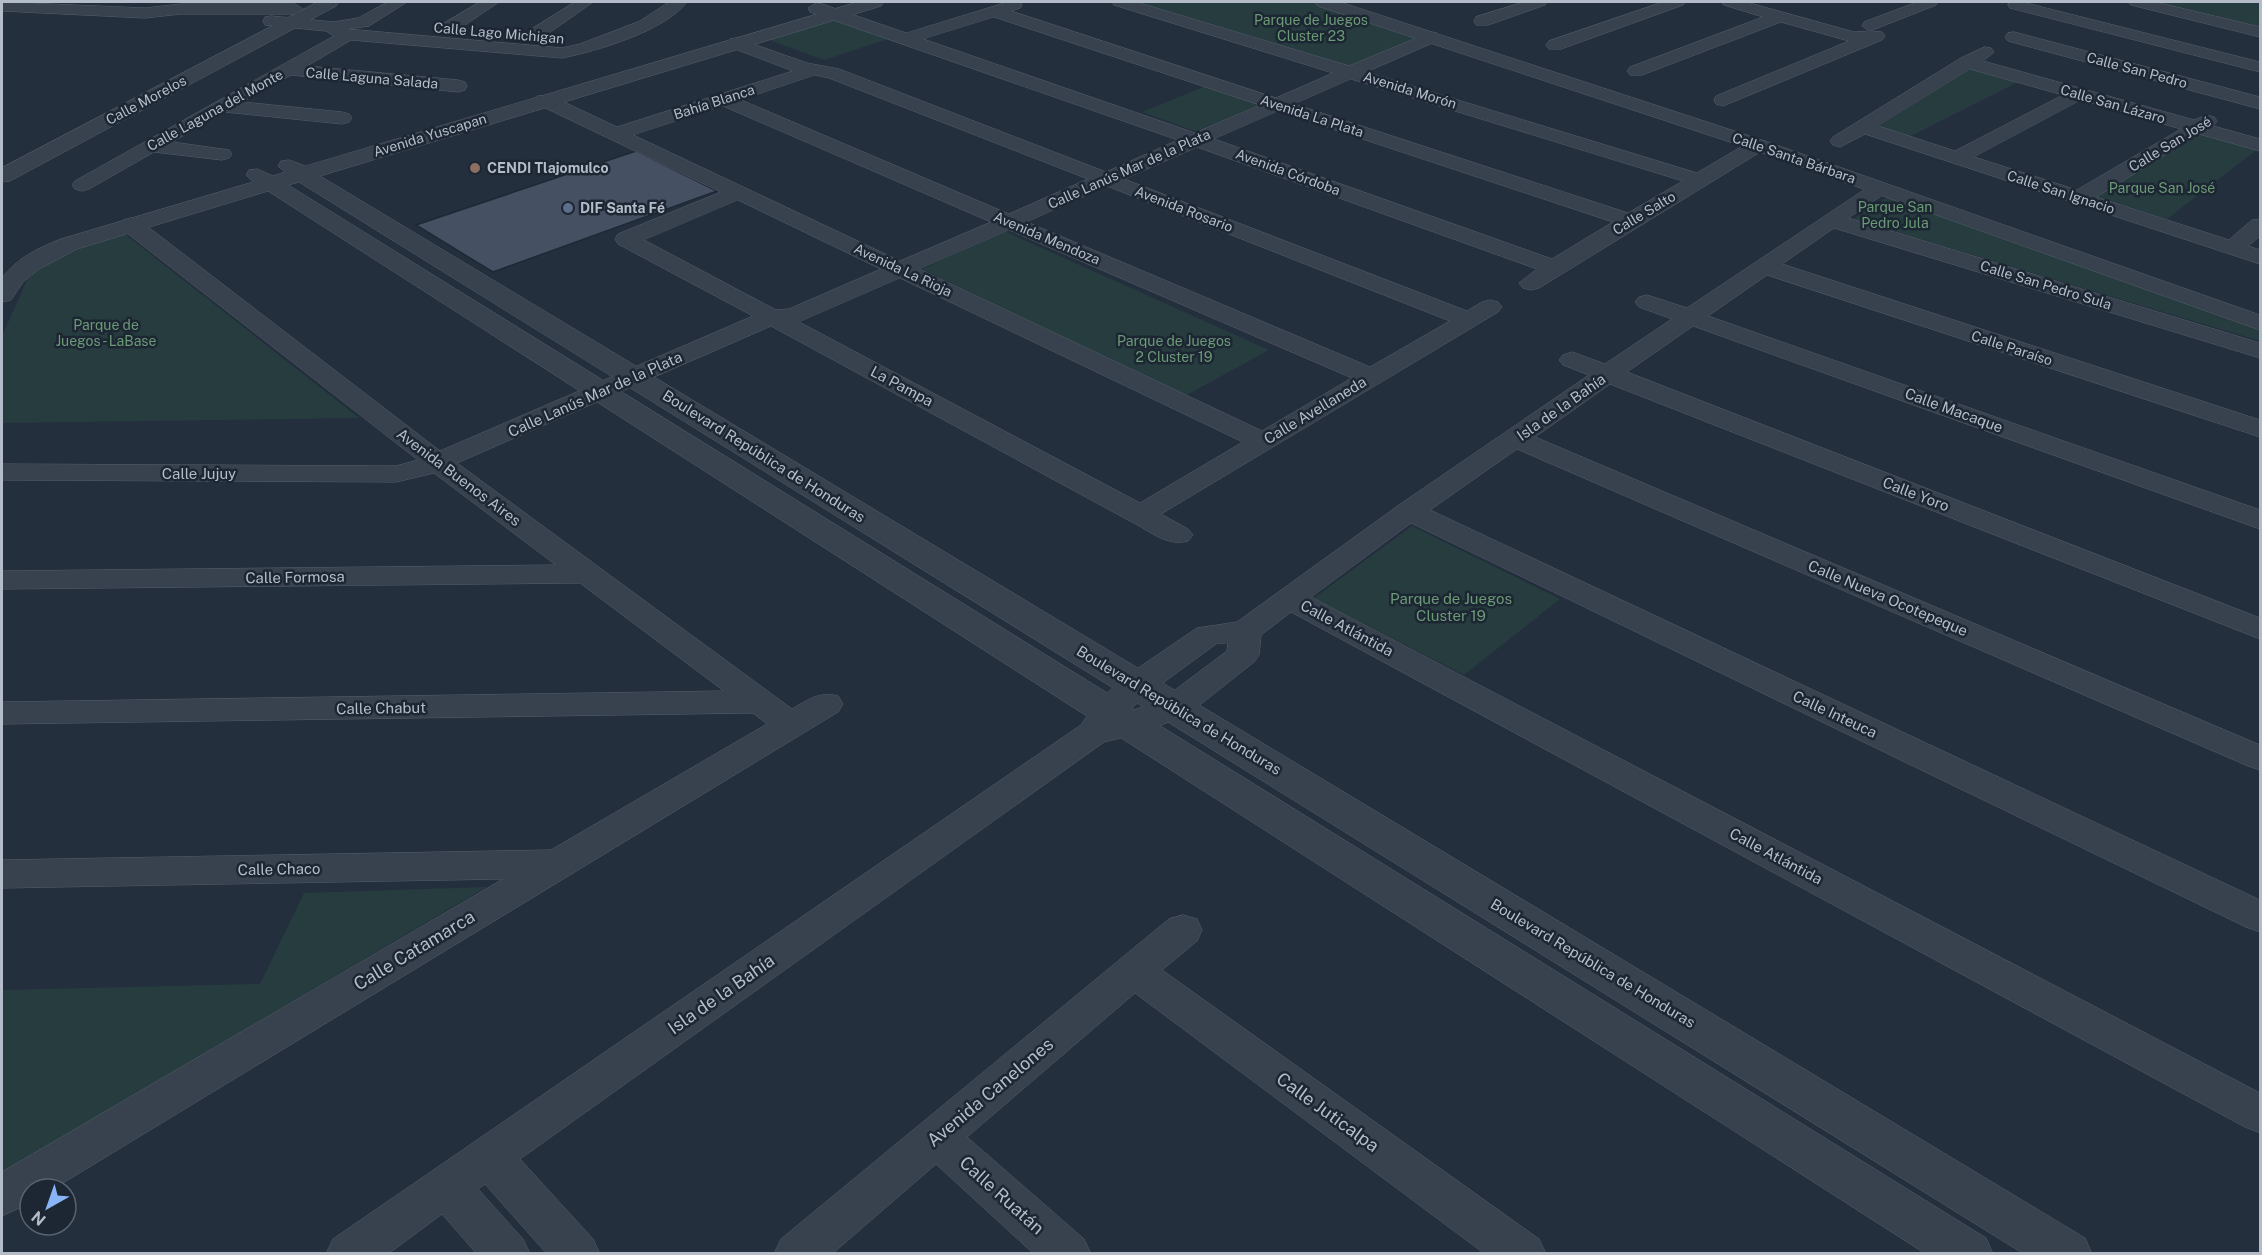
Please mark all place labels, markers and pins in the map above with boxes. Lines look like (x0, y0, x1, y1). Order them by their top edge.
place label: CENDI Tlajomulco (487, 160, 608, 176)
marker: CENDI Tlajomulco (468, 161, 482, 175)
place label: DIF Santa Fé (580, 200, 665, 216)
marker: DIF Santa Fé (561, 201, 575, 215)

